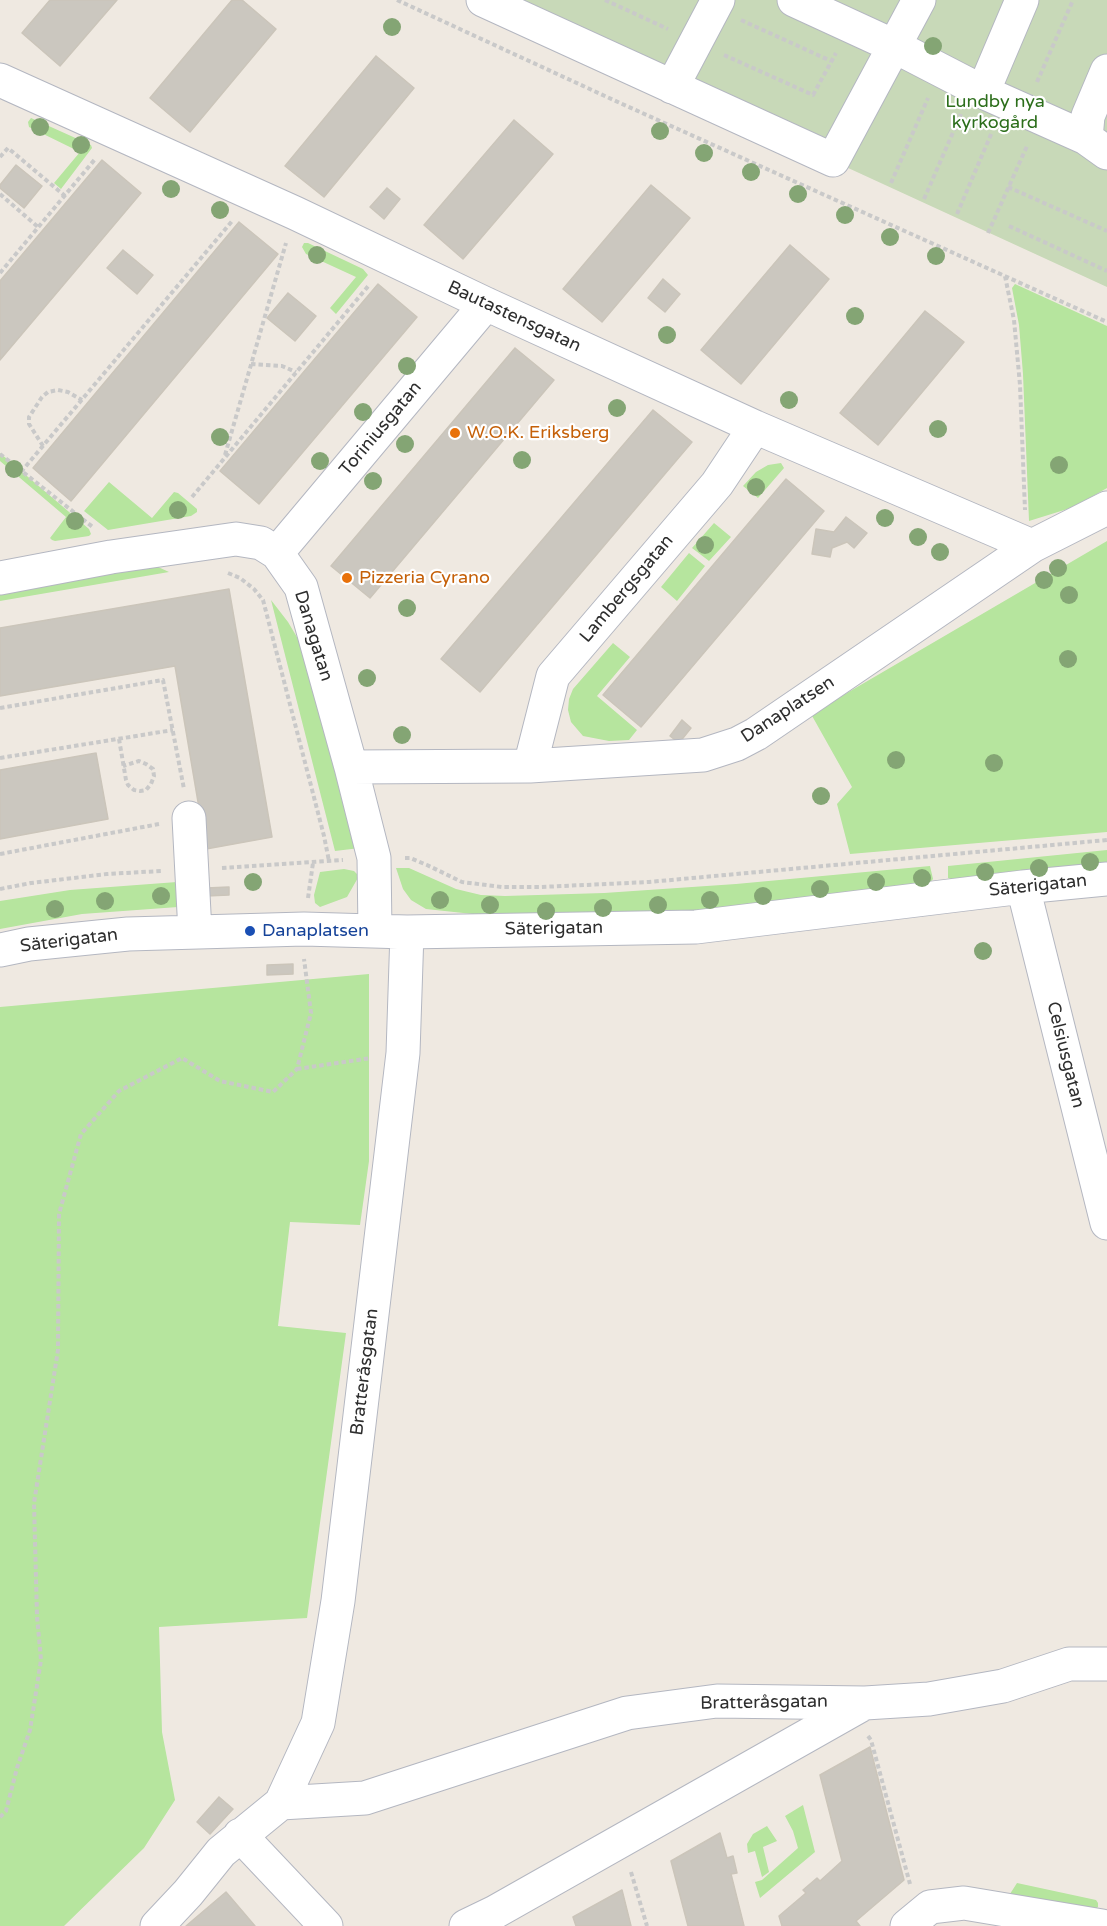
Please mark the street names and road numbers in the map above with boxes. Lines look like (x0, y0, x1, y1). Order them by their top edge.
street label: Bautastensgatan (444, 277, 584, 357)
street label: Toriniusgatan (335, 377, 427, 481)
street label: Lambergsgatan (576, 531, 678, 647)
street label: Danagatan (289, 588, 337, 684)
street label: Danaplatsen (737, 672, 839, 748)
street label: Säterigatan (988, 870, 1088, 902)
street label: Säterigatan (505, 917, 603, 941)
street label: Säterigatan (19, 924, 119, 958)
street label: Celsiusgatan (1041, 1000, 1089, 1110)
street label: Bratteråsgatan (346, 1307, 384, 1437)
street label: Bratteråsgatan (700, 1691, 828, 1715)

